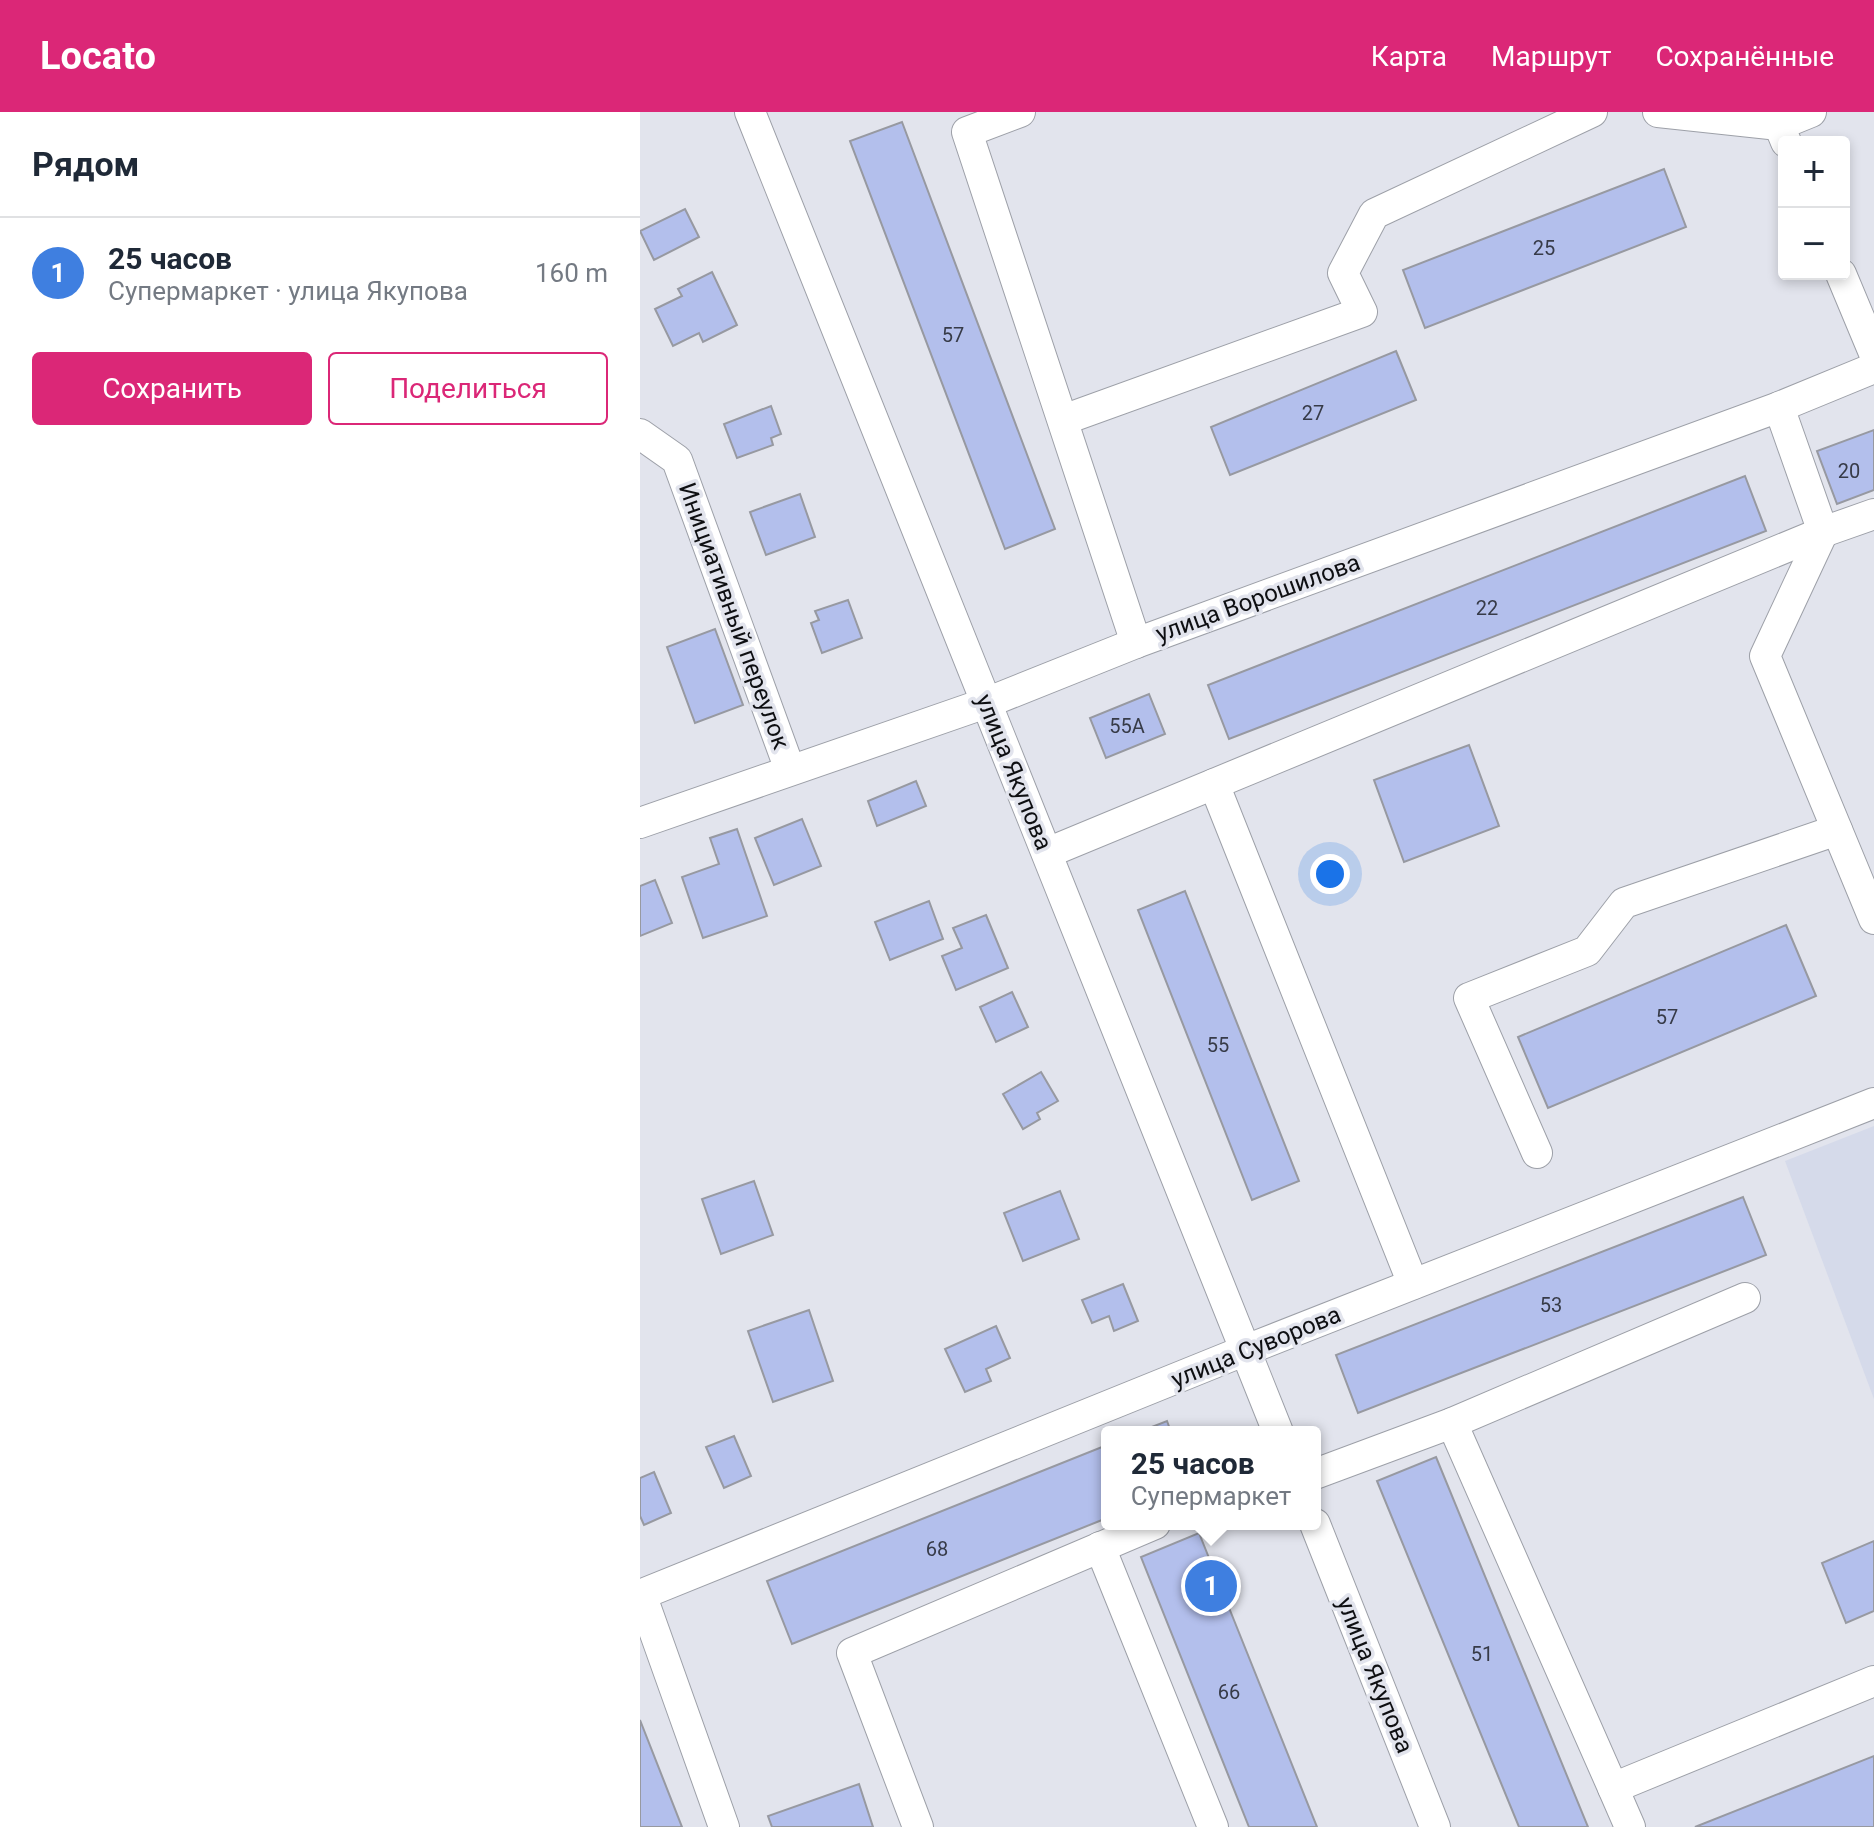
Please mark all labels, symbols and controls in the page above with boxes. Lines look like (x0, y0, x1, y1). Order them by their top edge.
text: Locato (40, 34, 156, 78)
text: Карта (1371, 40, 1447, 73)
text: Маршрут (1491, 40, 1611, 73)
text: Сохранённые (1655, 40, 1834, 73)
map controls (1778, 136, 1850, 280)
button: + (1778, 136, 1850, 208)
text: Рядом (32, 144, 139, 184)
button: − (1778, 208, 1850, 280)
house number: 25 (1533, 236, 1555, 260)
text: 25 часов (108, 241, 232, 276)
text: 1 (51, 258, 65, 288)
text: 160 m (535, 258, 608, 288)
text: Супермаркет · улица Якупова (108, 276, 468, 306)
house number: 57 (942, 323, 964, 347)
button: Сохранить (32, 352, 312, 425)
button: Поделиться (328, 352, 608, 425)
house number: 27 (1302, 401, 1324, 425)
house number: 20 (1838, 459, 1860, 483)
street label: Инициативный переулок (673, 479, 795, 753)
street label: улица Ворошилова (1152, 548, 1364, 648)
house number: 22 (1476, 596, 1498, 620)
street label: улица Якупова (970, 690, 1058, 854)
house number: 55А (1109, 714, 1145, 738)
your location (1310, 854, 1350, 894)
house number: 57 (1656, 1005, 1678, 1029)
house number: 55 (1207, 1033, 1229, 1057)
house number: 53 (1540, 1293, 1562, 1317)
street label: улица Суворова (1167, 1300, 1345, 1394)
popup (1101, 1426, 1321, 1530)
text: 25 часов (1131, 1446, 1255, 1481)
text: Супермаркет (1131, 1481, 1291, 1511)
house number: 68 (926, 1537, 948, 1561)
pin: 1 (1185, 1556, 1237, 1616)
street label: улица Якупова (1331, 1593, 1419, 1757)
house number: 51 (1471, 1642, 1493, 1666)
house number: 66 (1218, 1680, 1240, 1704)

